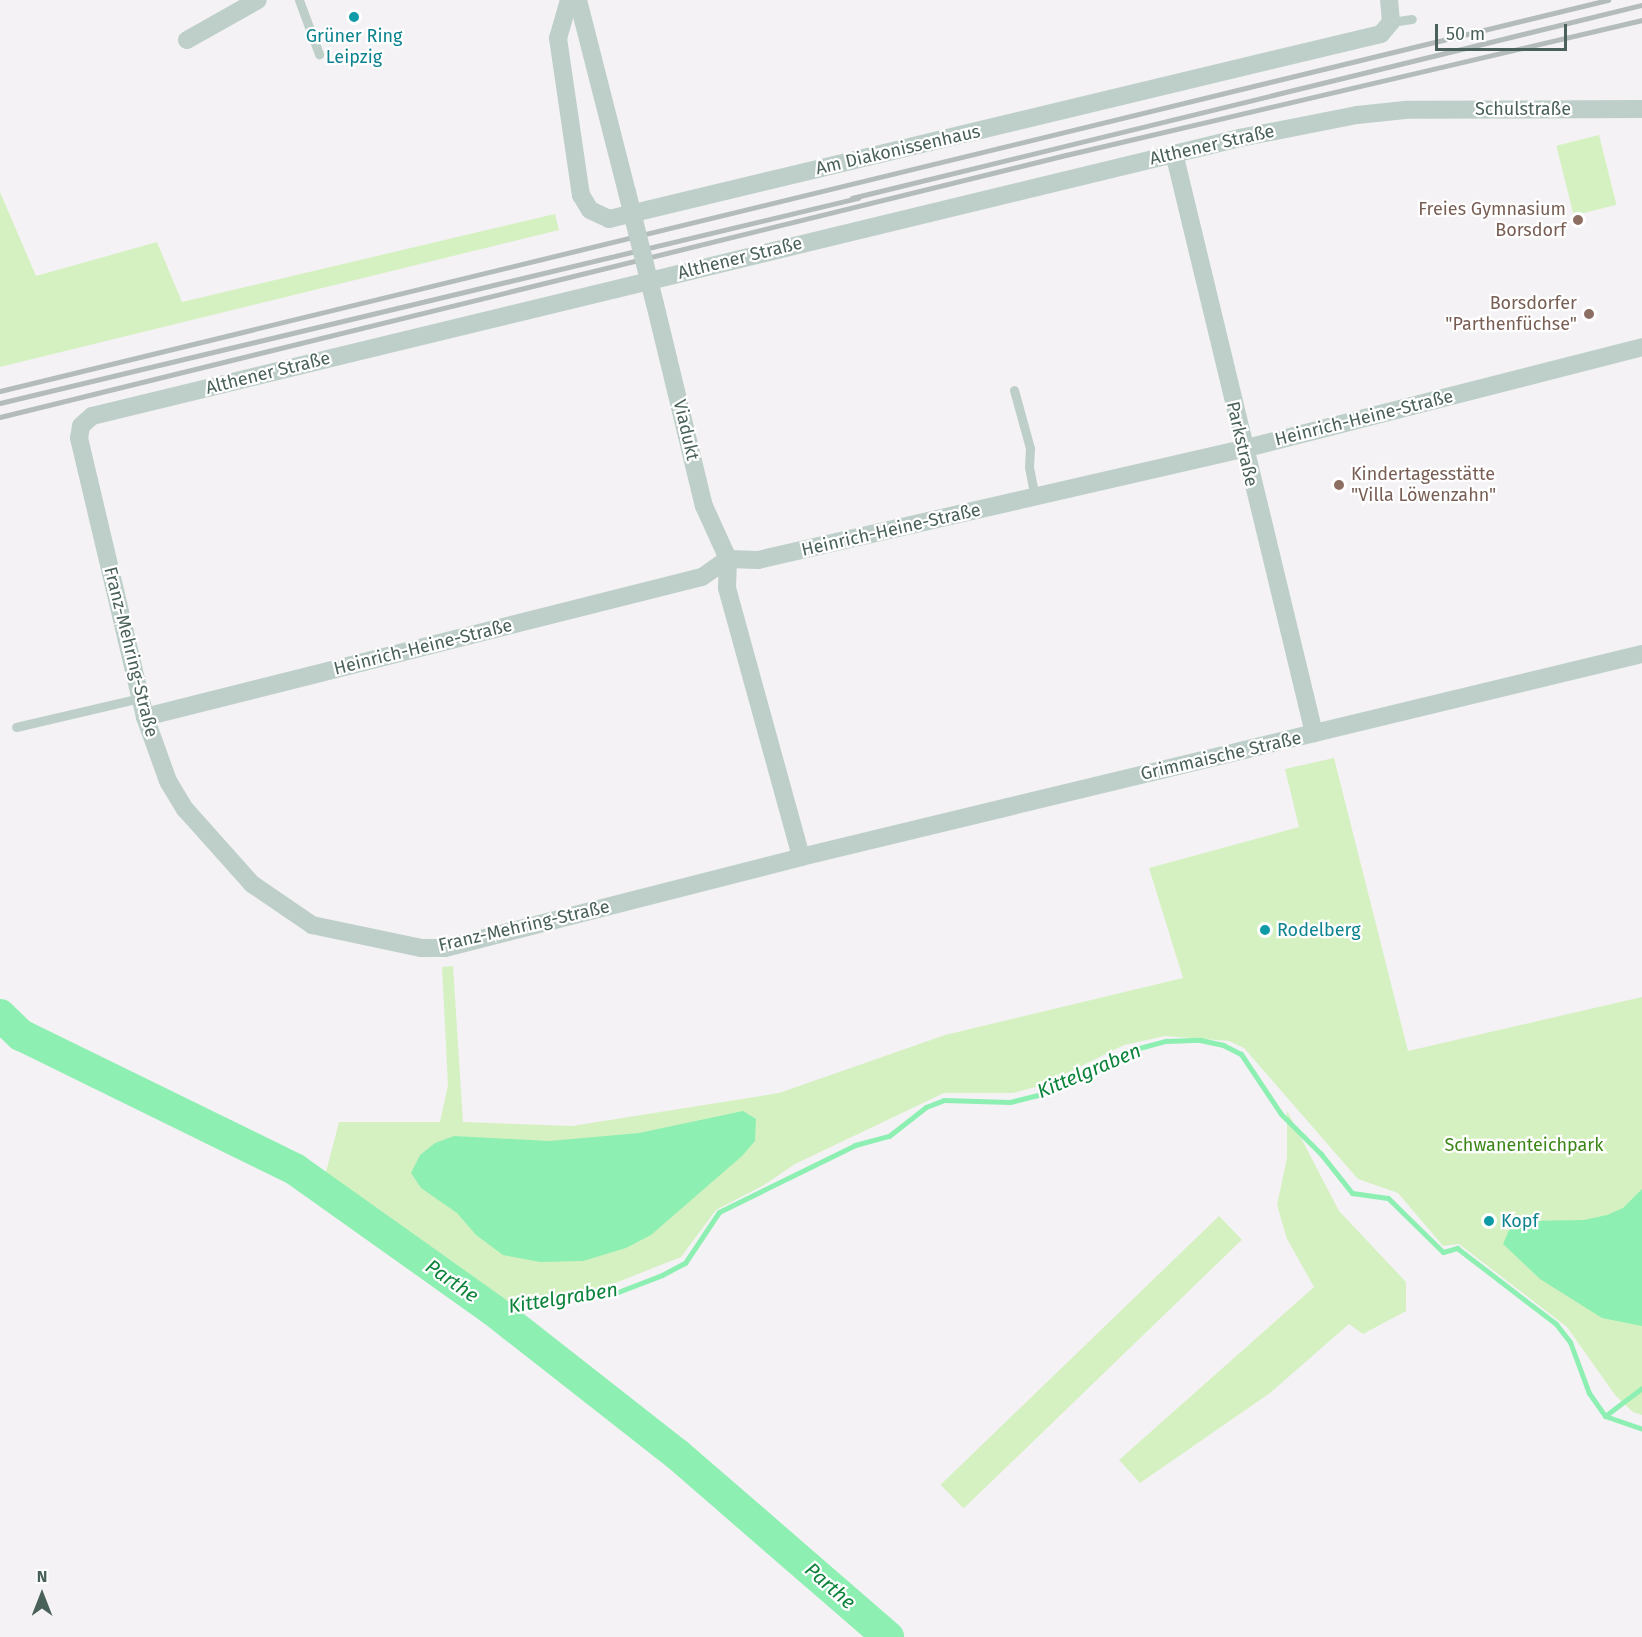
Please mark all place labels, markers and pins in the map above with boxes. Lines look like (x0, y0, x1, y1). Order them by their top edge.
marker: Grüner Ring Leipzig (347, 10, 361, 24)
place label: Grüner Ring Leipzig (306, 26, 402, 68)
place label: Freies Gymnasium Borsdorf (1418, 199, 1566, 242)
marker: Freies Gymnasium Borsdorf (1571, 213, 1585, 227)
place label: Borsdorfer "Parthenfüchse" (1445, 293, 1577, 336)
marker: Borsdorfer "Parthenfüchse" (1582, 307, 1596, 321)
place label: Kindertagesstätte "Villa Löwenzahn" (1351, 464, 1496, 506)
marker: Kindertagesstätte "Villa Löwenzahn" (1332, 478, 1346, 492)
place label: Rodelberg (1277, 919, 1361, 941)
marker: Rodelberg (1258, 923, 1272, 937)
place label: Kopf (1501, 1210, 1539, 1232)
marker: Kopf (1482, 1214, 1496, 1228)

